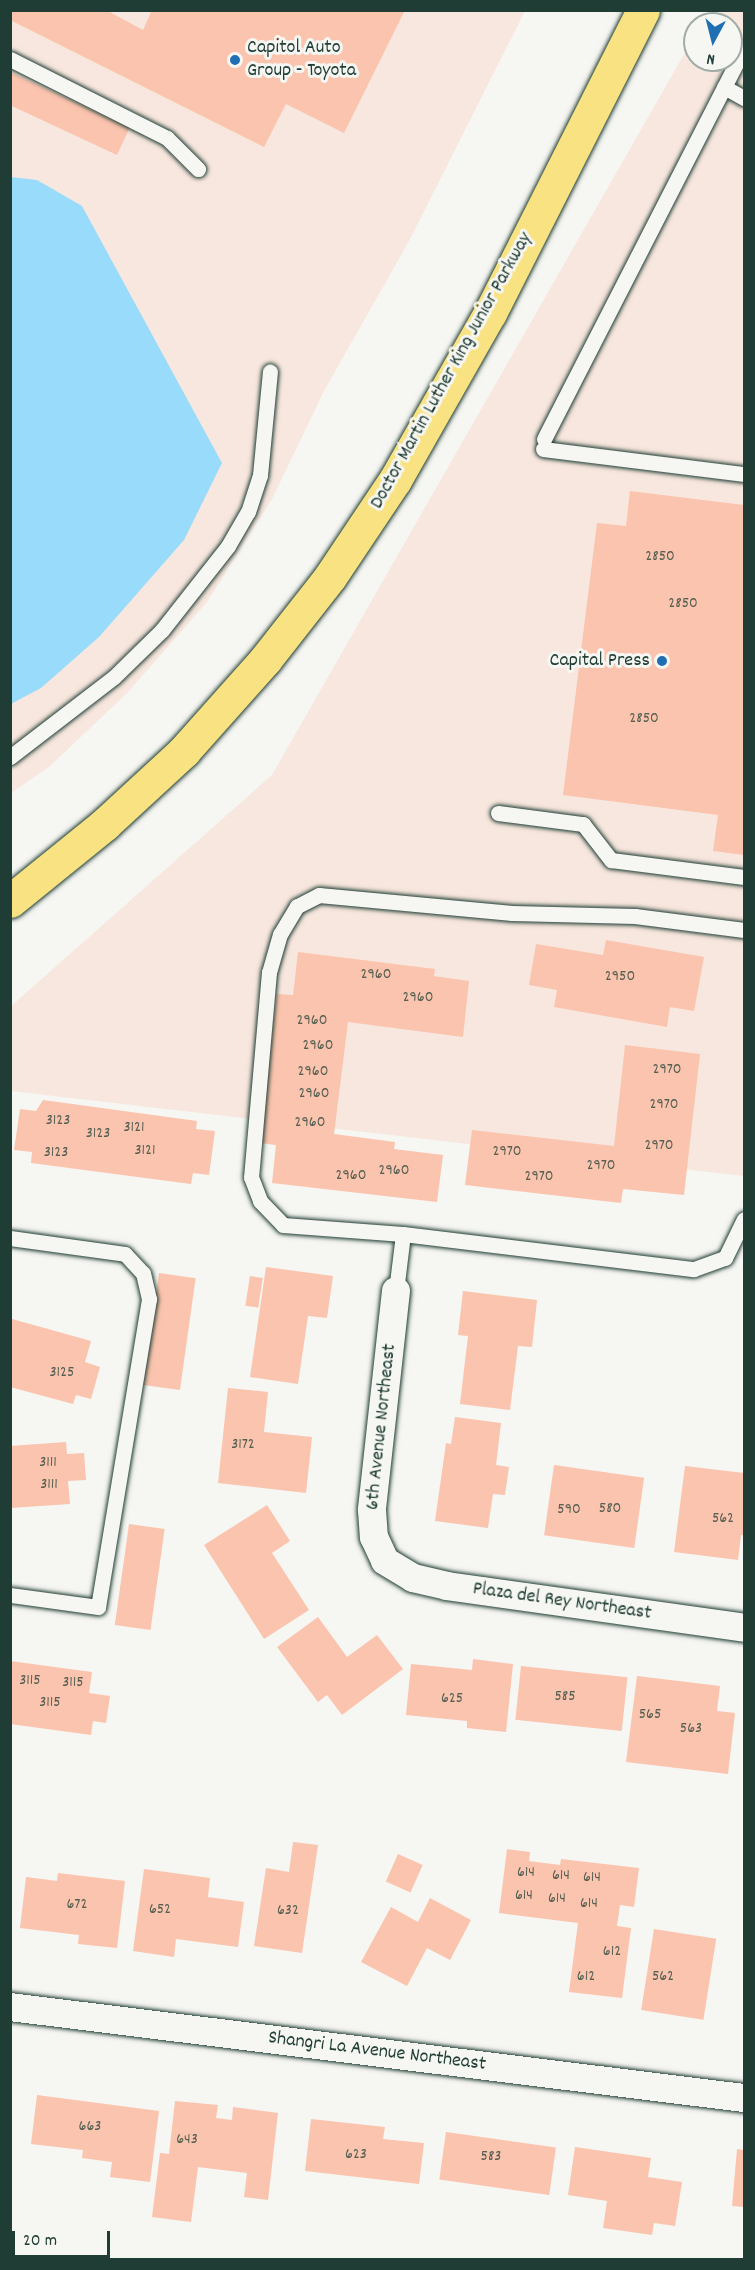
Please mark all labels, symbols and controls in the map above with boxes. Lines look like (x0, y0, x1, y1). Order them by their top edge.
north arrow (683, 12, 743, 72)
place label: Capitol Auto Group - Toyota (247, 36, 356, 83)
text: N (706, 46, 716, 70)
marker: Capitol Auto Group - Toyota (228, 53, 242, 67)
street label: Doctor Martin Luther King Junior Parkway (366, 228, 538, 514)
house number: 2850 (645, 547, 675, 567)
house number: 2850 (668, 594, 698, 614)
place label: Capital Press (550, 649, 650, 673)
marker: Capital Press (655, 654, 669, 668)
house number: 2850 (629, 709, 659, 729)
house number: 2960 (361, 965, 391, 985)
house number: 2950 (605, 967, 635, 987)
house number: 2960 (403, 988, 433, 1008)
house number: 2960 (297, 1011, 327, 1031)
house number: 2960 (303, 1036, 333, 1056)
house number: 2970 (652, 1060, 682, 1080)
house number: 2960 (298, 1062, 328, 1082)
house number: 2960 (299, 1084, 329, 1104)
house number: 2970 (649, 1095, 679, 1115)
house number: 3123 (46, 1111, 70, 1131)
house number: 2960 (295, 1113, 325, 1133)
house number: 3121 (123, 1118, 145, 1138)
house number: 3123 (86, 1124, 110, 1144)
house number: 2970 (644, 1136, 674, 1156)
house number: 3121 (134, 1141, 156, 1161)
house number: 2970 (492, 1142, 522, 1162)
house number: 3123 (44, 1143, 68, 1163)
house number: 2970 (586, 1156, 616, 1176)
house number: 2960 (379, 1161, 409, 1181)
house number: 2960 (336, 1166, 366, 1186)
house number: 2970 (524, 1167, 554, 1187)
street label: 6th Avenue Northeast (361, 1343, 403, 1511)
house number: 3125 (49, 1363, 75, 1383)
house number: 3172 (231, 1435, 255, 1455)
house number: 3111 (39, 1453, 57, 1473)
house number: 3111 (40, 1475, 58, 1495)
house number: 580 (599, 1499, 621, 1519)
house number: 590 (557, 1500, 581, 1520)
house number: 562 (712, 1509, 734, 1529)
street label: Plaza del Rey Northeast (471, 1578, 653, 1626)
house number: 3115 (19, 1671, 41, 1691)
house number: 3115 (62, 1673, 84, 1693)
house number: 585 (554, 1687, 576, 1707)
house number: 625 (441, 1689, 463, 1709)
house number: 3115 (39, 1693, 61, 1713)
house number: 565 (639, 1705, 661, 1725)
house number: 563 (680, 1719, 702, 1739)
house number: 614 (517, 1863, 535, 1883)
house number: 614 (552, 1866, 570, 1886)
house number: 614 (583, 1868, 601, 1888)
house number: 614 (515, 1886, 533, 1906)
house number: 614 (548, 1889, 566, 1909)
house number: 614 (580, 1894, 598, 1914)
house number: 672 (67, 1895, 87, 1915)
house number: 652 (149, 1900, 171, 1920)
house number: 632 (277, 1901, 299, 1921)
house number: 612 (603, 1942, 621, 1962)
house number: 612 (577, 1967, 595, 1987)
house number: 562 (652, 1967, 674, 1987)
street label: Shangri La Avenue Northeast (267, 2027, 487, 2077)
house number: 663 (79, 2117, 101, 2137)
house number: 643 (176, 2130, 198, 2150)
house number: 623 (345, 2145, 367, 2165)
house number: 583 (481, 2147, 501, 2167)
scale bar (15, 2219, 112, 2257)
text: 20 m (23, 2229, 57, 2254)

